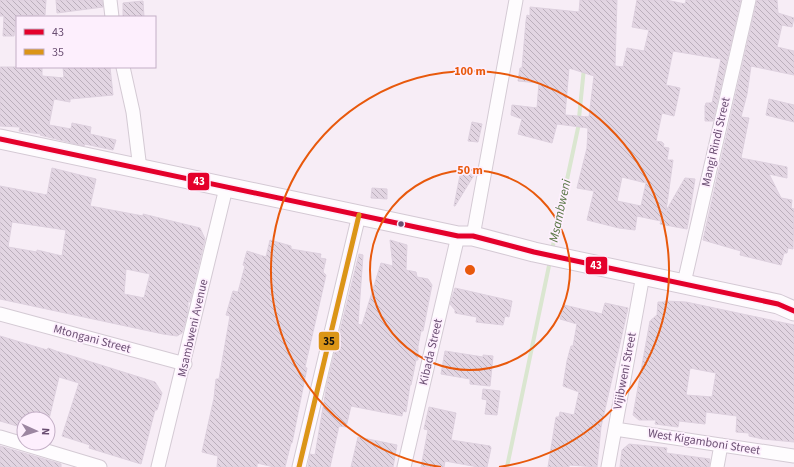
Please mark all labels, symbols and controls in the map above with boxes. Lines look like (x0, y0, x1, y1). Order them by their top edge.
legend (16, 16, 156, 68)
text: 43 (52, 24, 64, 41)
text: 35 (52, 44, 64, 61)
text: 100 m (454, 63, 486, 80)
street label: Mangi Rindi Street (697, 96, 735, 188)
text: 50 m (457, 162, 483, 179)
line badge: 43 (187, 172, 210, 191)
text: 43 (193, 174, 205, 189)
water label: Msambweni (545, 177, 576, 244)
unlabelled marker (396, 219, 406, 229)
line badge: 43 (585, 256, 608, 275)
text: 43 (590, 258, 602, 273)
centre of rings (463, 263, 477, 277)
street label: Msambweni Avenue (173, 277, 213, 379)
street label: Kibada Street (415, 317, 447, 387)
street label: Mtongani Street (51, 320, 133, 358)
line badge: 35 (318, 331, 340, 351)
street label: Vijibweni Street (609, 331, 641, 411)
text: 35 (323, 334, 335, 349)
north arrow (16, 411, 56, 451)
street label: West Kigamboni Street (647, 425, 761, 459)
text: N (38, 427, 53, 436)

